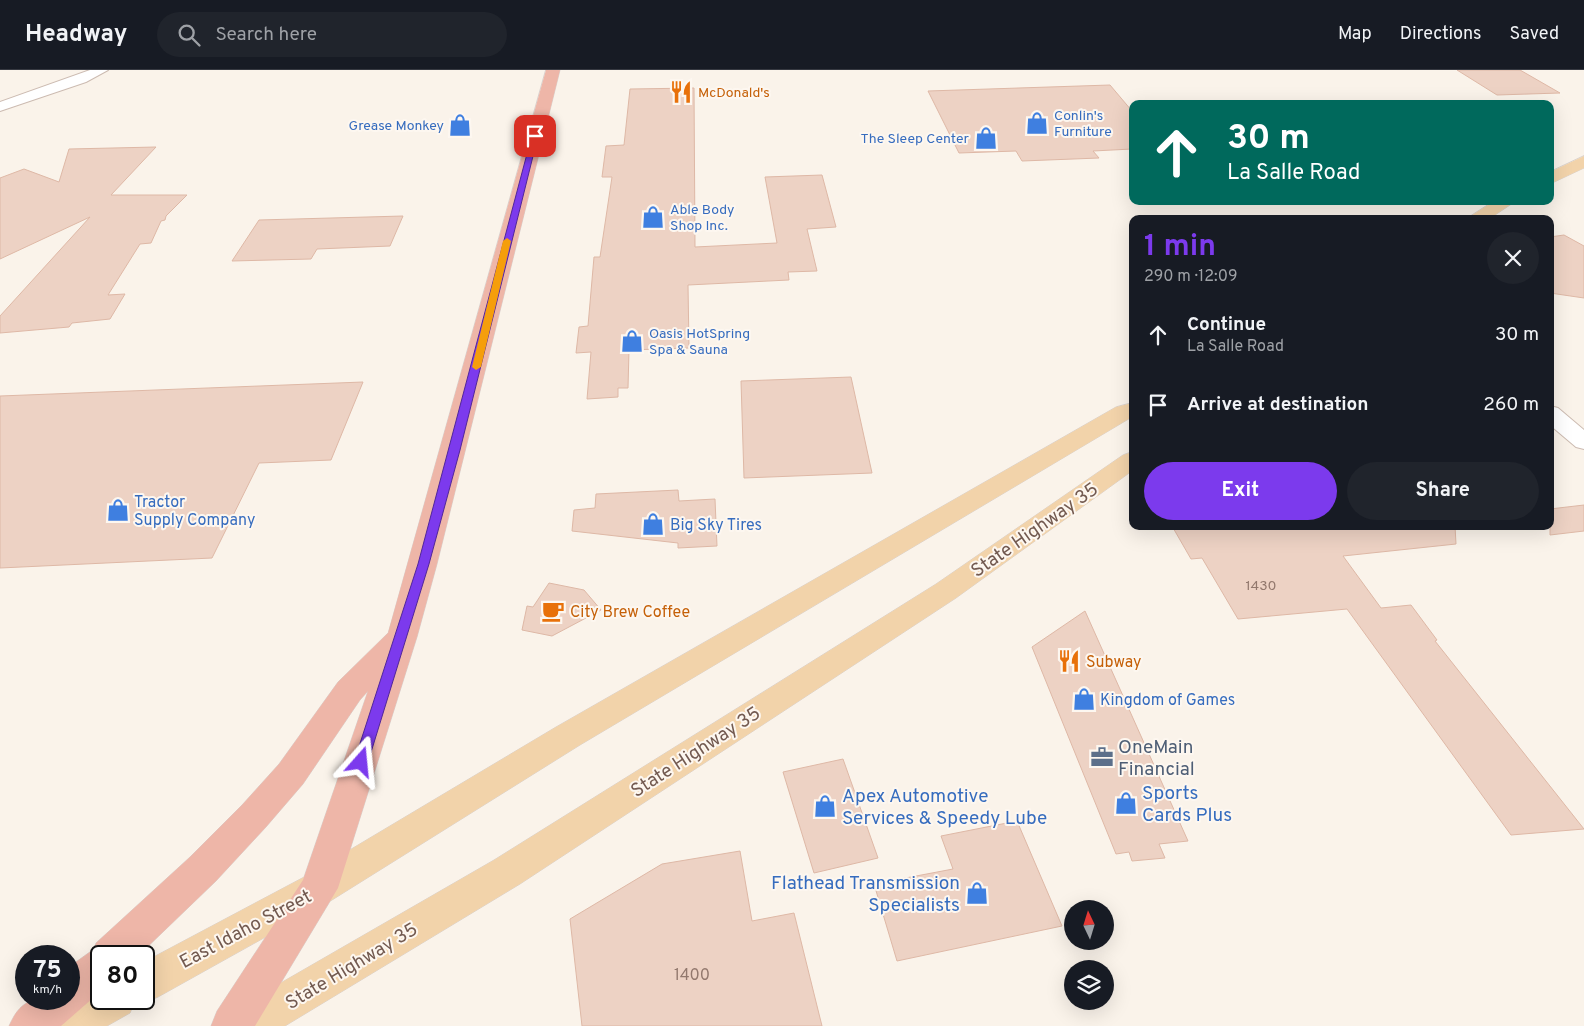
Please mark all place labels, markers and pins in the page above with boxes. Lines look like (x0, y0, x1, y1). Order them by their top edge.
restaurant icon: McDonald's (668, 79, 694, 105)
place label: McDonald's (698, 85, 770, 102)
place label: Conlin's Furniture (1054, 108, 1112, 141)
shop icon: Conlin's Furniture (1024, 110, 1050, 136)
shop icon: Grease Monkey (447, 112, 473, 138)
pin (514, 115, 556, 157)
place label: Grease Monkey (349, 118, 444, 135)
shop icon: The Sleep Center (973, 125, 999, 151)
place label: The Sleep Center (860, 131, 970, 148)
place label: Able Body Shop Inc. (670, 202, 734, 235)
shop icon: Able Body Shop Inc. (640, 204, 666, 230)
place label: Oasis HotSpring Spa & Sauna (649, 326, 750, 359)
shop icon: Oasis HotSpring Spa & Sauna (619, 328, 645, 354)
place label: Tractor Supply Company (134, 493, 256, 531)
shop icon: Tractor Supply Company (105, 497, 131, 523)
shop icon: Big Sky Tires (640, 511, 666, 537)
place label: Big Sky Tires (670, 516, 762, 536)
cafe icon: City Brew Coffee (540, 598, 566, 624)
place label: City Brew Coffee (570, 603, 690, 623)
restaurant icon: Subway (1056, 648, 1082, 674)
place label: Subway (1086, 653, 1142, 673)
shop icon: Kingdom of Games (1071, 686, 1097, 712)
place label: Kingdom of Games (1100, 691, 1235, 711)
place label: OneMain Financial (1118, 736, 1195, 782)
office icon: OneMain Financial (1089, 744, 1115, 770)
place label: Sports Cards Plus (1142, 782, 1232, 828)
place label: Apex Automotive Services & Speedy Lube (842, 785, 1047, 831)
shop icon: Sports Cards Plus (1113, 790, 1139, 816)
shop icon: Apex Automotive Services & Speedy Lube (812, 793, 838, 819)
place label: Flathead Transmission Specialists (771, 872, 960, 918)
shop icon: Flathead Transmission Specialists (964, 880, 990, 906)

